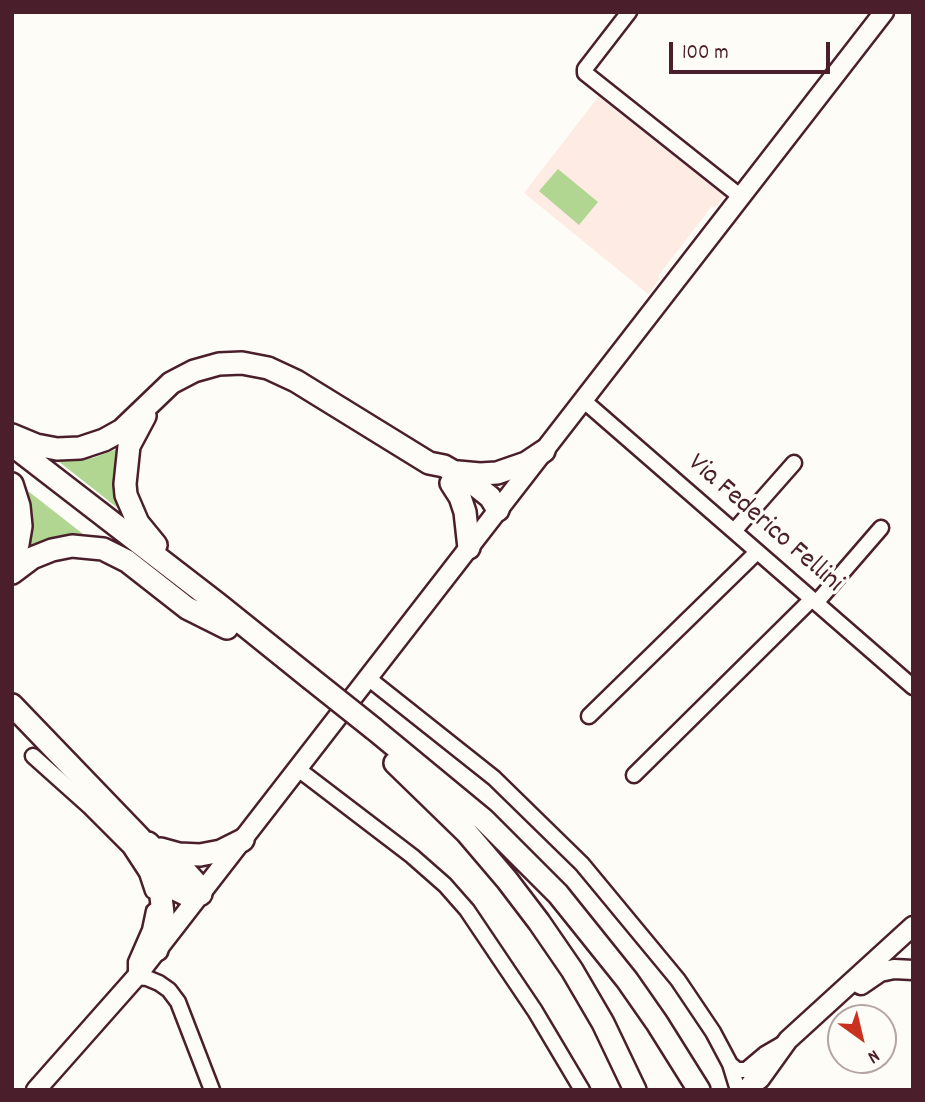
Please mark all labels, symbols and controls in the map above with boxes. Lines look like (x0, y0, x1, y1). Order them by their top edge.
scale bar (673, 28, 834, 72)
text: 100 m (682, 39, 729, 69)
street label: Via Federico Fellini (679, 448, 849, 602)
north arrow (827, 1004, 897, 1074)
text: N (861, 1041, 884, 1069)

